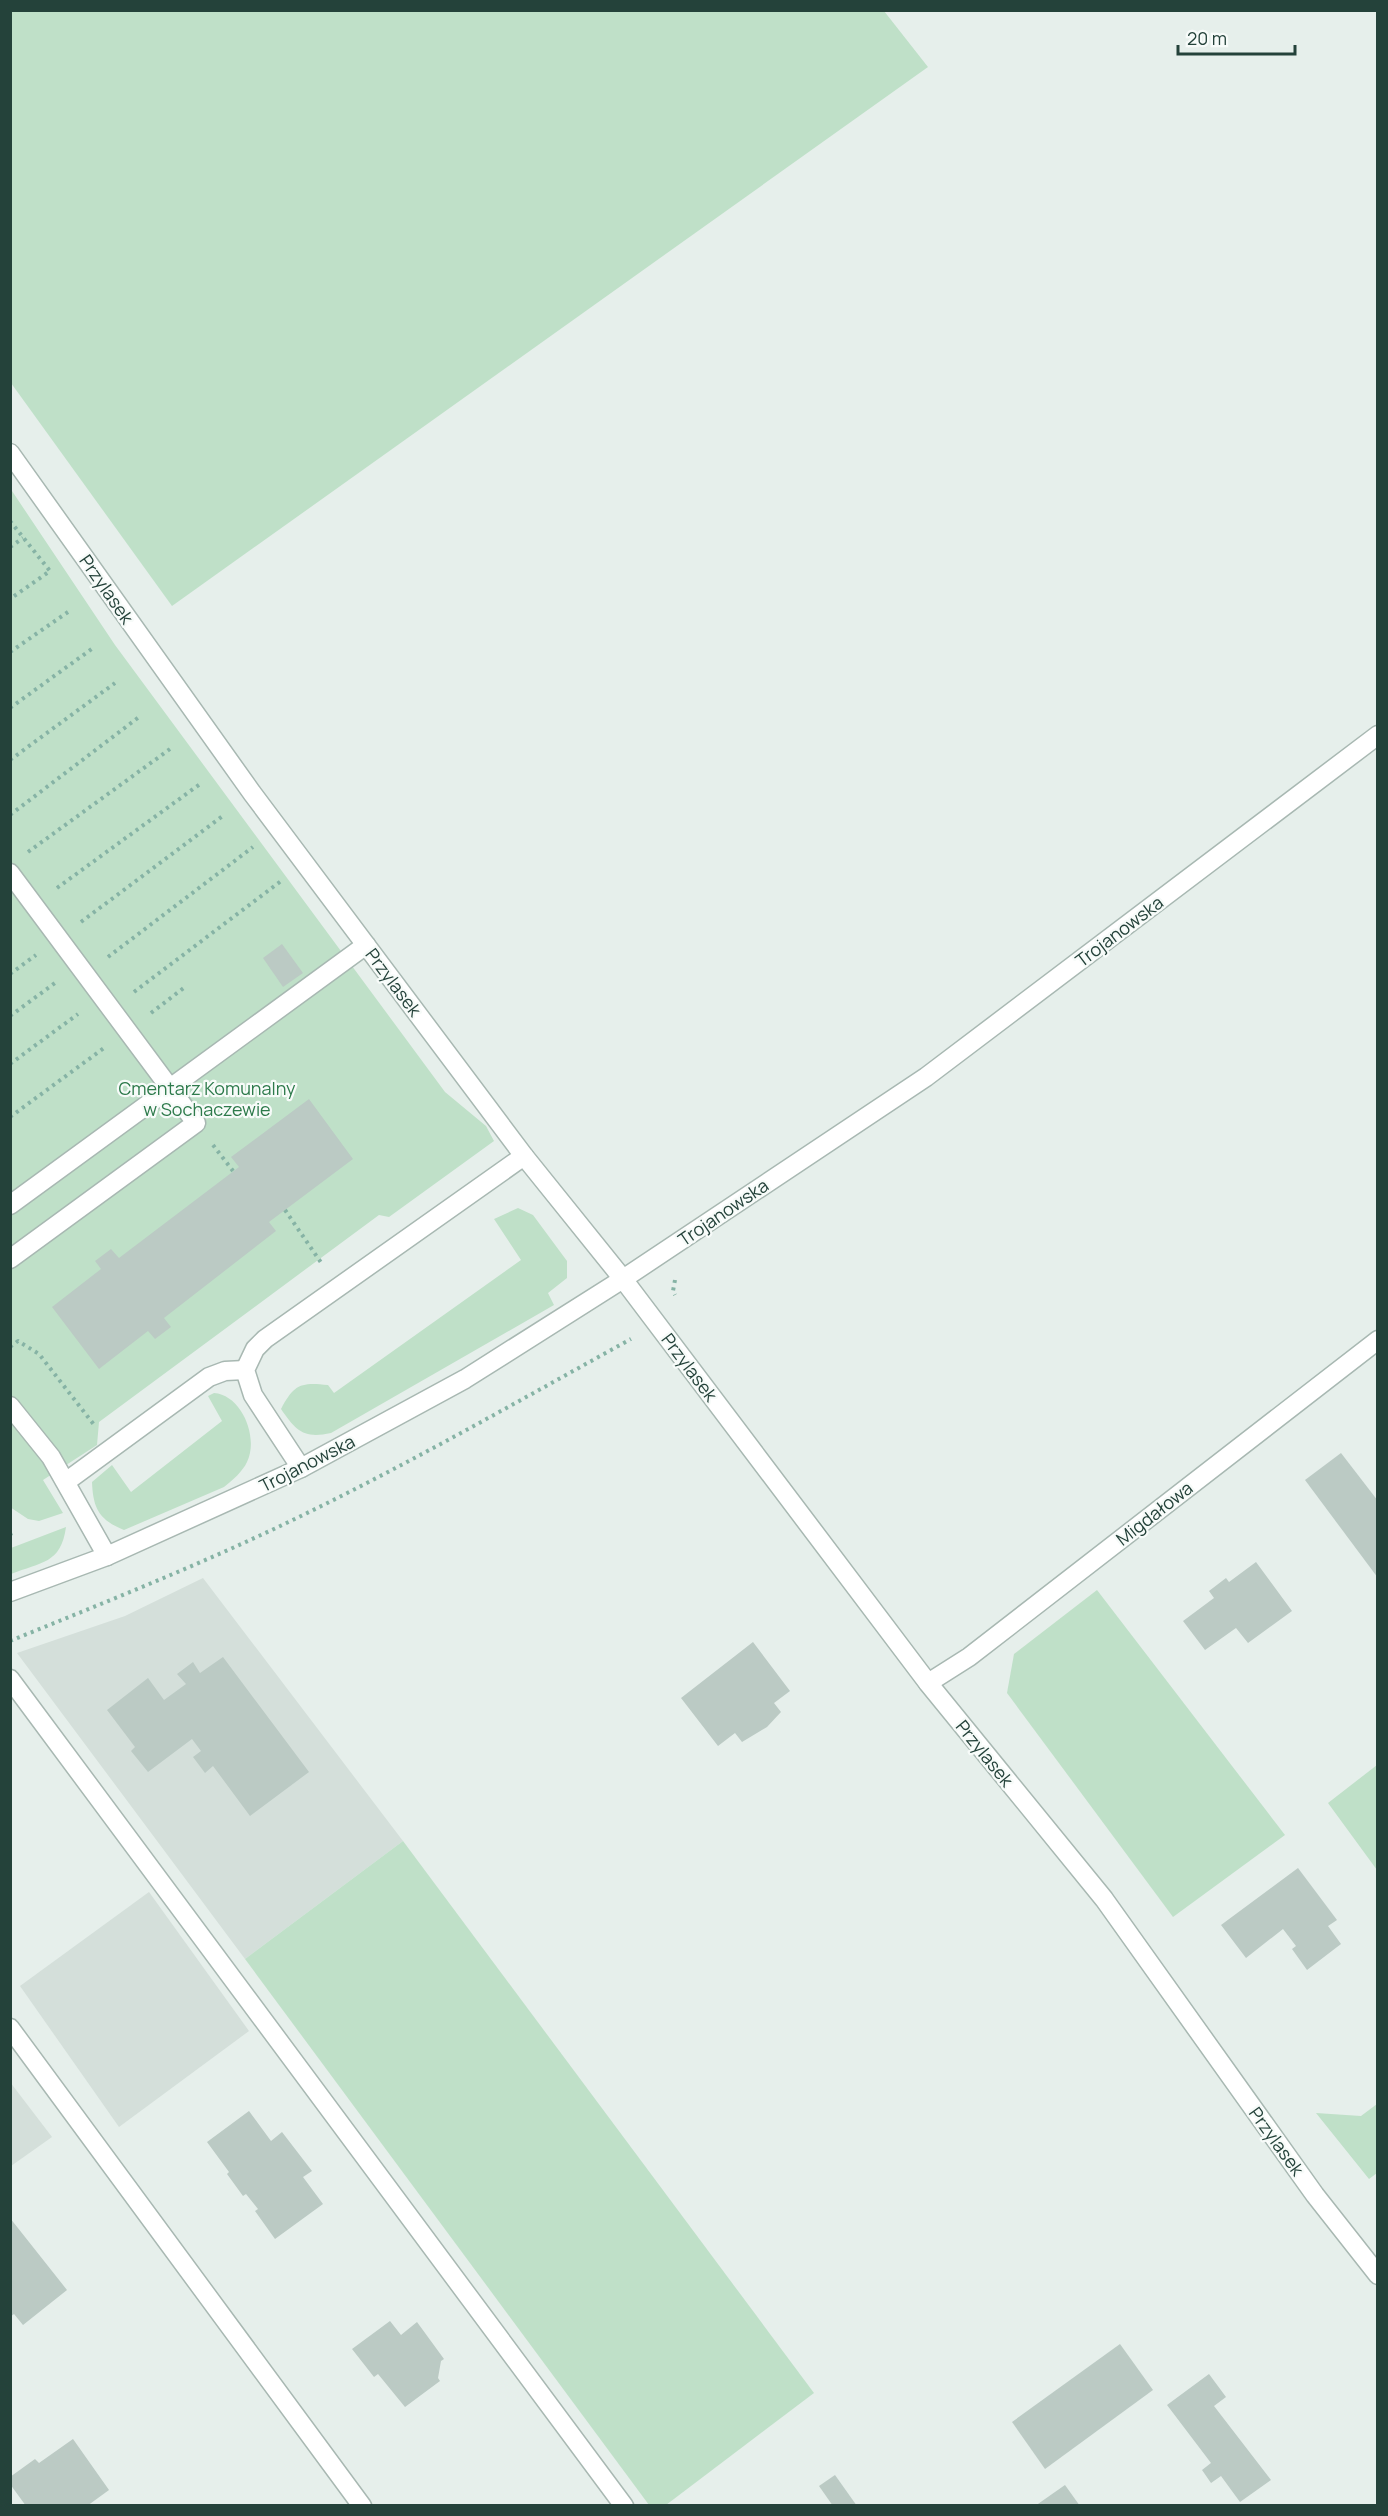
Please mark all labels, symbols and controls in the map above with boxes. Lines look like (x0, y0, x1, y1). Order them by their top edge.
scale bar (1178, 18, 1295, 56)
text: 20 m (1187, 26, 1227, 50)
street label: Przylasek (74, 550, 140, 629)
street label: Trojanowska (1070, 890, 1168, 972)
street label: Przylasek (361, 943, 428, 1022)
park label: Cmentarz Komunalny w Sochaczewie (118, 1076, 296, 1121)
street label: Trojanowska (673, 1173, 773, 1251)
street label: Przylasek (657, 1328, 724, 1407)
street label: Trojanowska (255, 1429, 359, 1497)
street label: Migdałowa (1111, 1476, 1197, 1550)
street label: Przylasek (951, 1715, 1020, 1792)
street label: Przylasek (1244, 2102, 1311, 2181)

